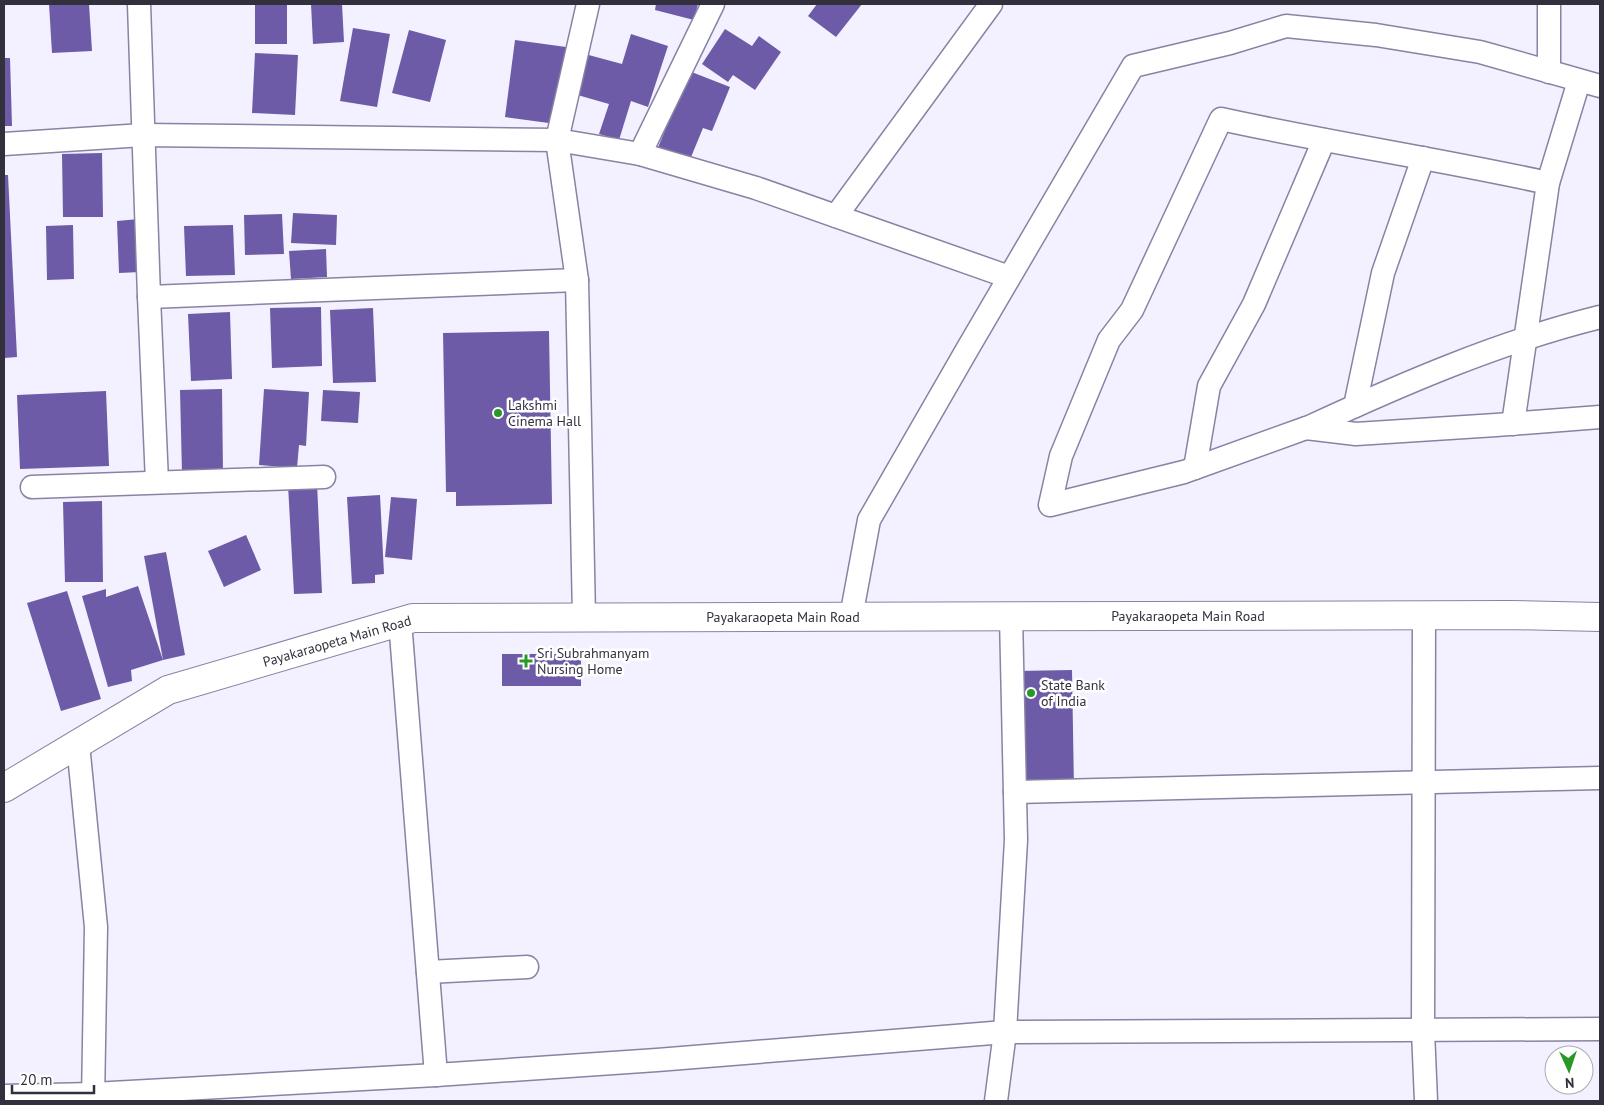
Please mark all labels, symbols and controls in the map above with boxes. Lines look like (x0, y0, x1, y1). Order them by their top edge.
place label: Lakshmi Cinema Hall (508, 396, 581, 430)
marker: Lakshmi Cinema Hall (492, 407, 504, 419)
street label: Payakaraopeta Main Road (1111, 607, 1265, 625)
street label: Payakaraopeta Main Road (706, 608, 860, 626)
street label: Payakaraopeta Main Road (261, 611, 413, 671)
place label: Sri Subrahmanyam Nursing Home (537, 644, 649, 678)
marker: Sri Subrahmanyam Nursing Home (519, 654, 533, 668)
place label: State Bank of India (1041, 676, 1105, 710)
marker: State Bank of India (1025, 687, 1037, 699)
north arrow (1544, 1045, 1594, 1095)
scale bar (12, 1062, 95, 1094)
text: 20 m (20, 1070, 53, 1089)
text: N (1565, 1074, 1575, 1092)

